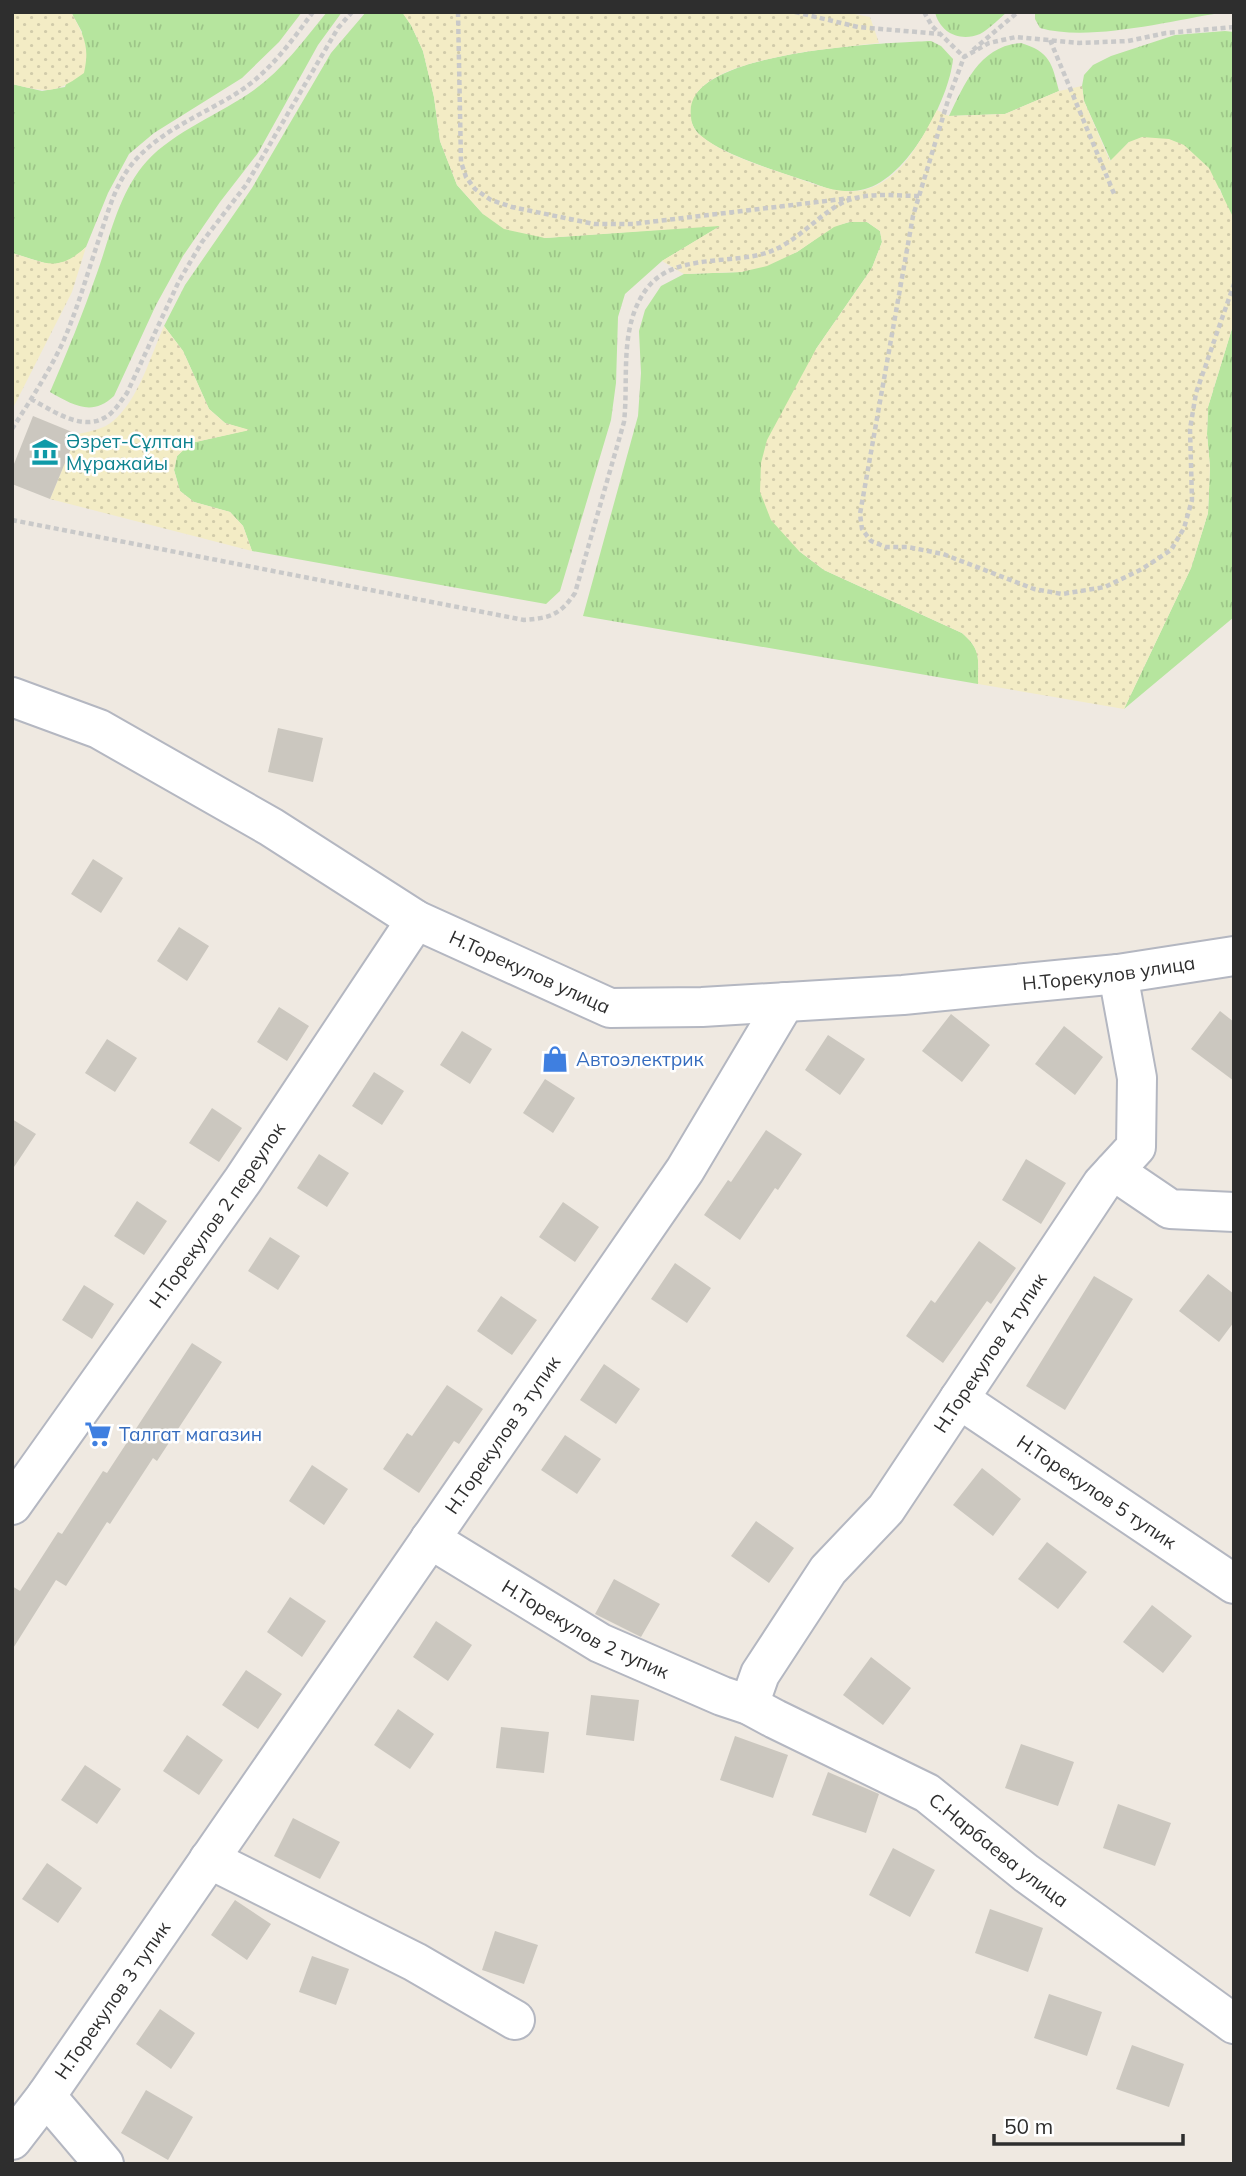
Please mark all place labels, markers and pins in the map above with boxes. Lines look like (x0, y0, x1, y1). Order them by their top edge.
place label: Әзрет-Сұлтан Мұражайы (66, 429, 194, 475)
museum icon: Әзрет-Сұлтан Мұражайы (30, 437, 60, 467)
shop icon: Автоэлектрик (540, 1044, 570, 1074)
place label: Автоэлектрик (576, 1047, 705, 1071)
supermarket icon: Талгат магазин (83, 1419, 113, 1449)
place label: Талгат магазин (119, 1422, 262, 1446)

